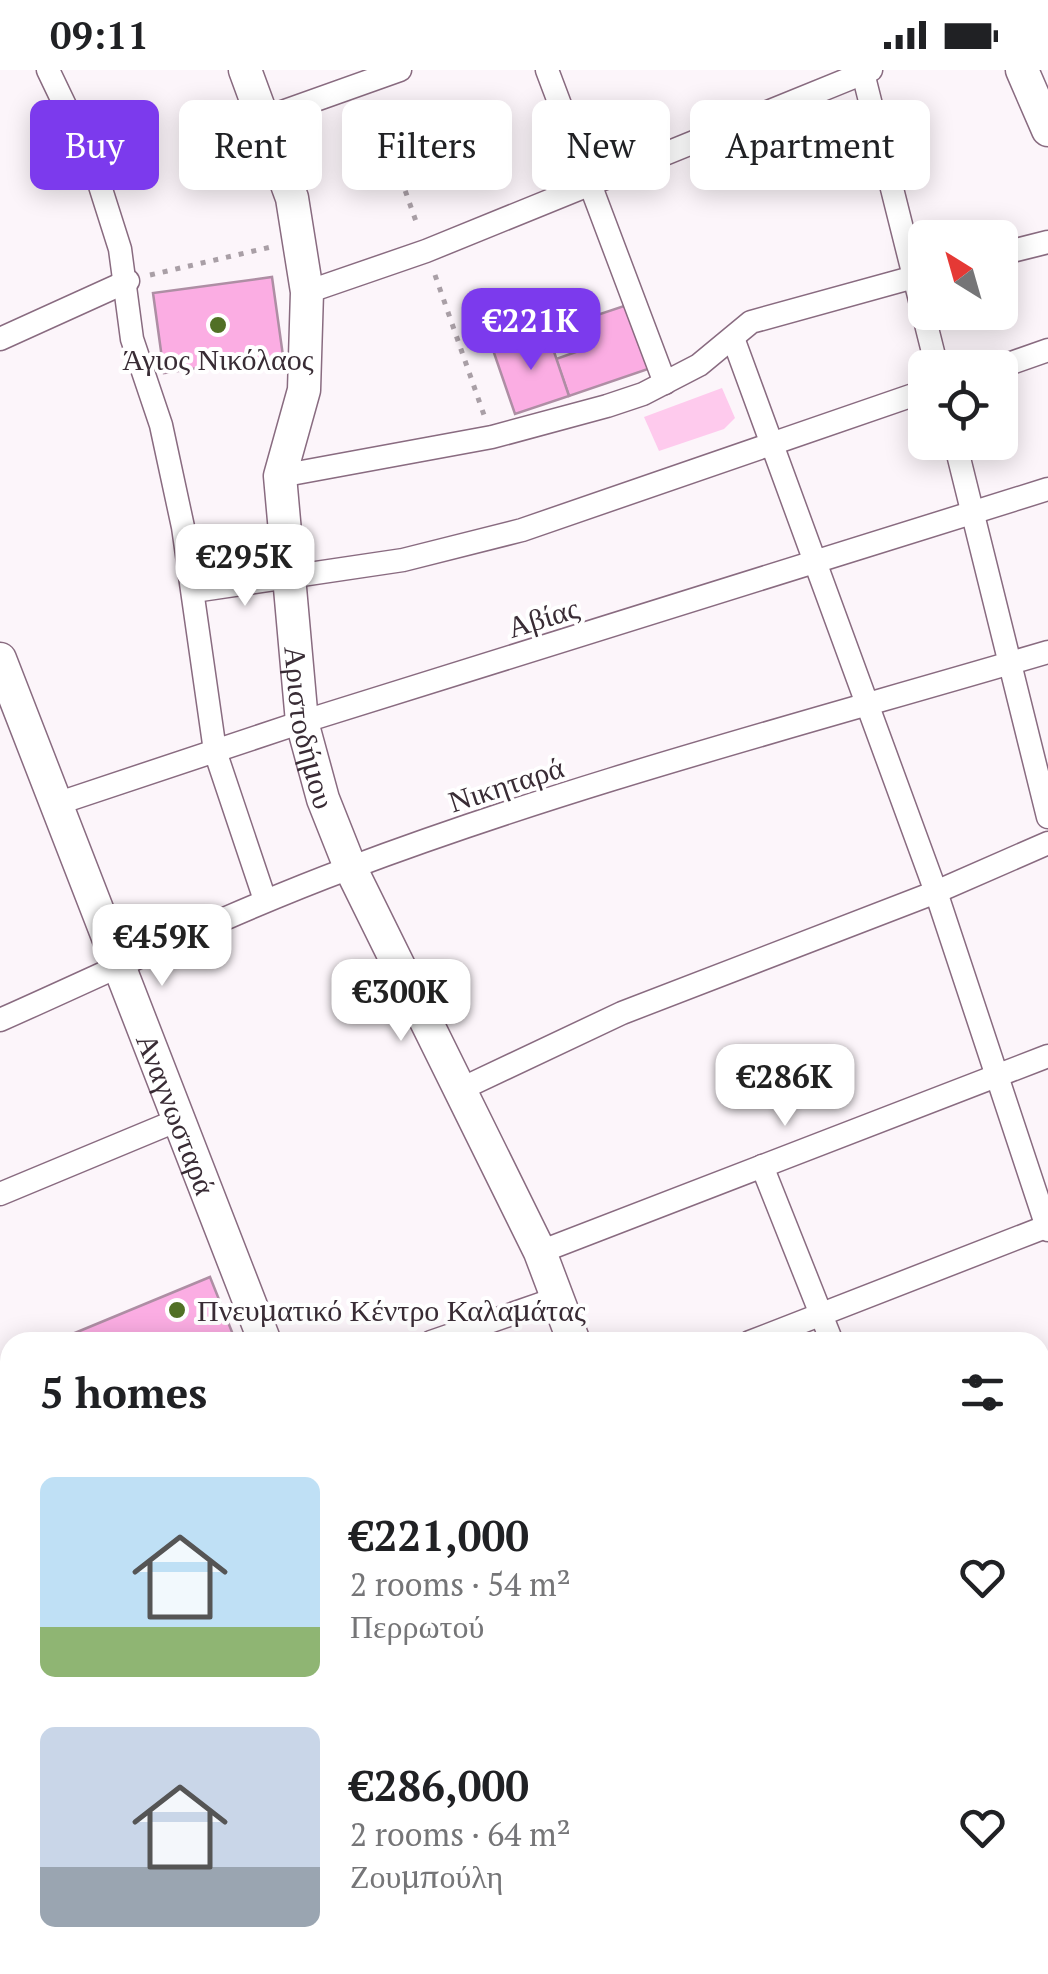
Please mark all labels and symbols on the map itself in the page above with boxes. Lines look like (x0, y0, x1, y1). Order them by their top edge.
north arrow (908, 220, 1018, 330)
pin: €221K (461, 288, 601, 373)
marker: Άγιος Νικόλαος (207, 314, 229, 336)
place label: Άγιος Νικόλαος (122, 339, 314, 379)
pin: €295K (175, 524, 315, 609)
street label: Αβίας (502, 587, 584, 647)
street label: Αριστοδήμου (275, 644, 345, 815)
street label: Νικηταρά (443, 747, 569, 821)
pin: €459K (92, 904, 232, 989)
pin: €300K (331, 959, 471, 1044)
street label: Αναγνωσταρά (127, 1027, 226, 1201)
pin: €286K (715, 1044, 855, 1129)
place label: Πνευματικό Κέντρο Καλαμάτας (197, 1290, 586, 1330)
marker: Πνευματικό Κέντρο Καλαμάτας (166, 1299, 188, 1321)

